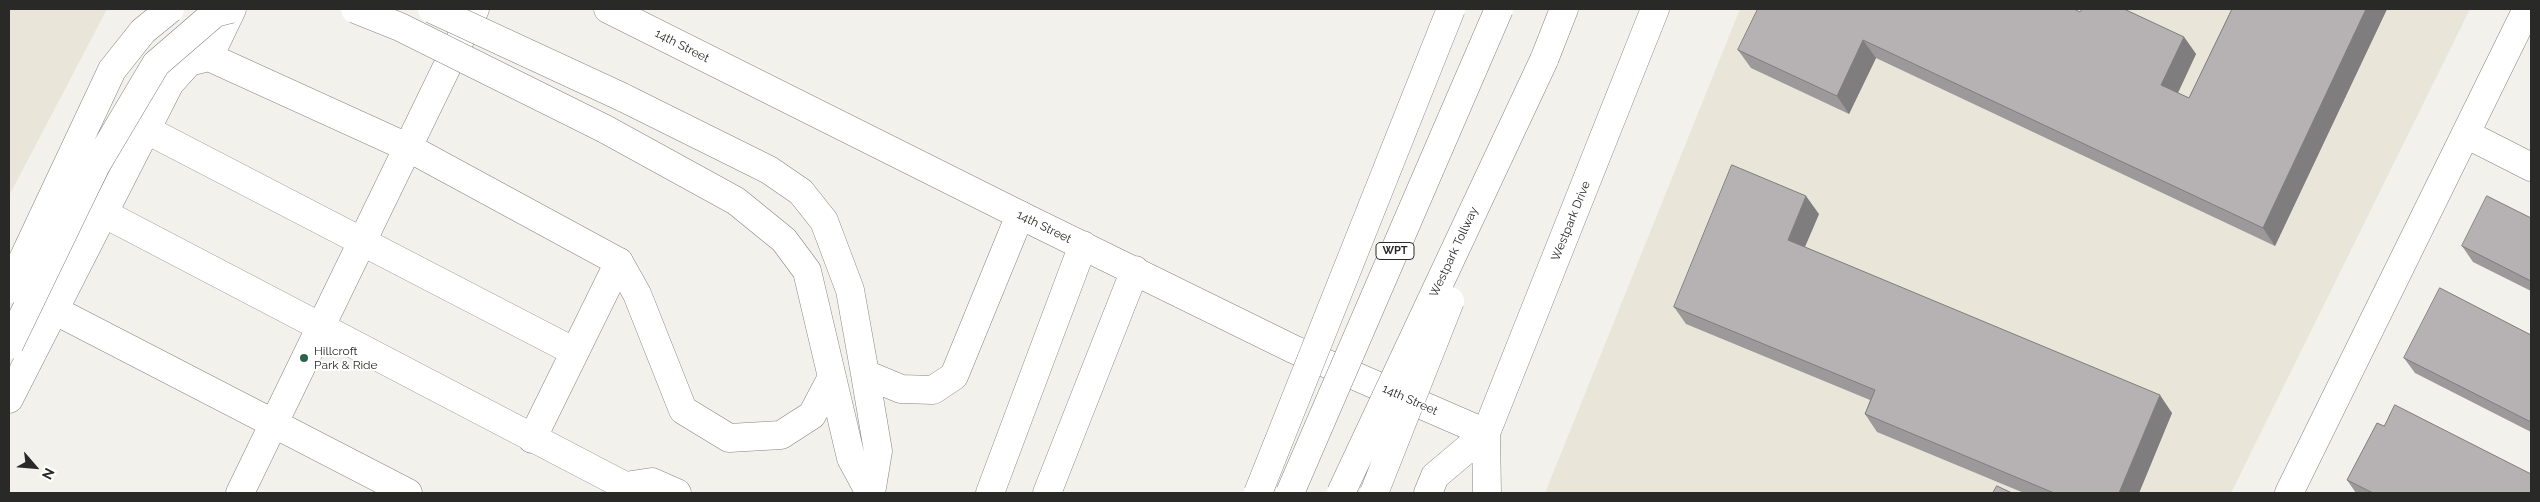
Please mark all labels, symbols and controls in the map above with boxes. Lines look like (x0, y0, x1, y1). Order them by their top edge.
street label: 14th Street (652, 26, 712, 66)
street label: Westpark Drive (1548, 179, 1594, 263)
street label: Westpark Tollway (1427, 205, 1481, 299)
street label: 14th Street (1014, 208, 1074, 246)
road number: WPT (1376, 242, 1414, 260)
place label: Hillcroft Park & Ride (314, 344, 378, 372)
marker: Hillcroft Park & Ride (298, 352, 310, 364)
street label: 14th Street (1380, 381, 1440, 419)
north arrow (10, 442, 60, 492)
text: N (39, 465, 58, 482)

